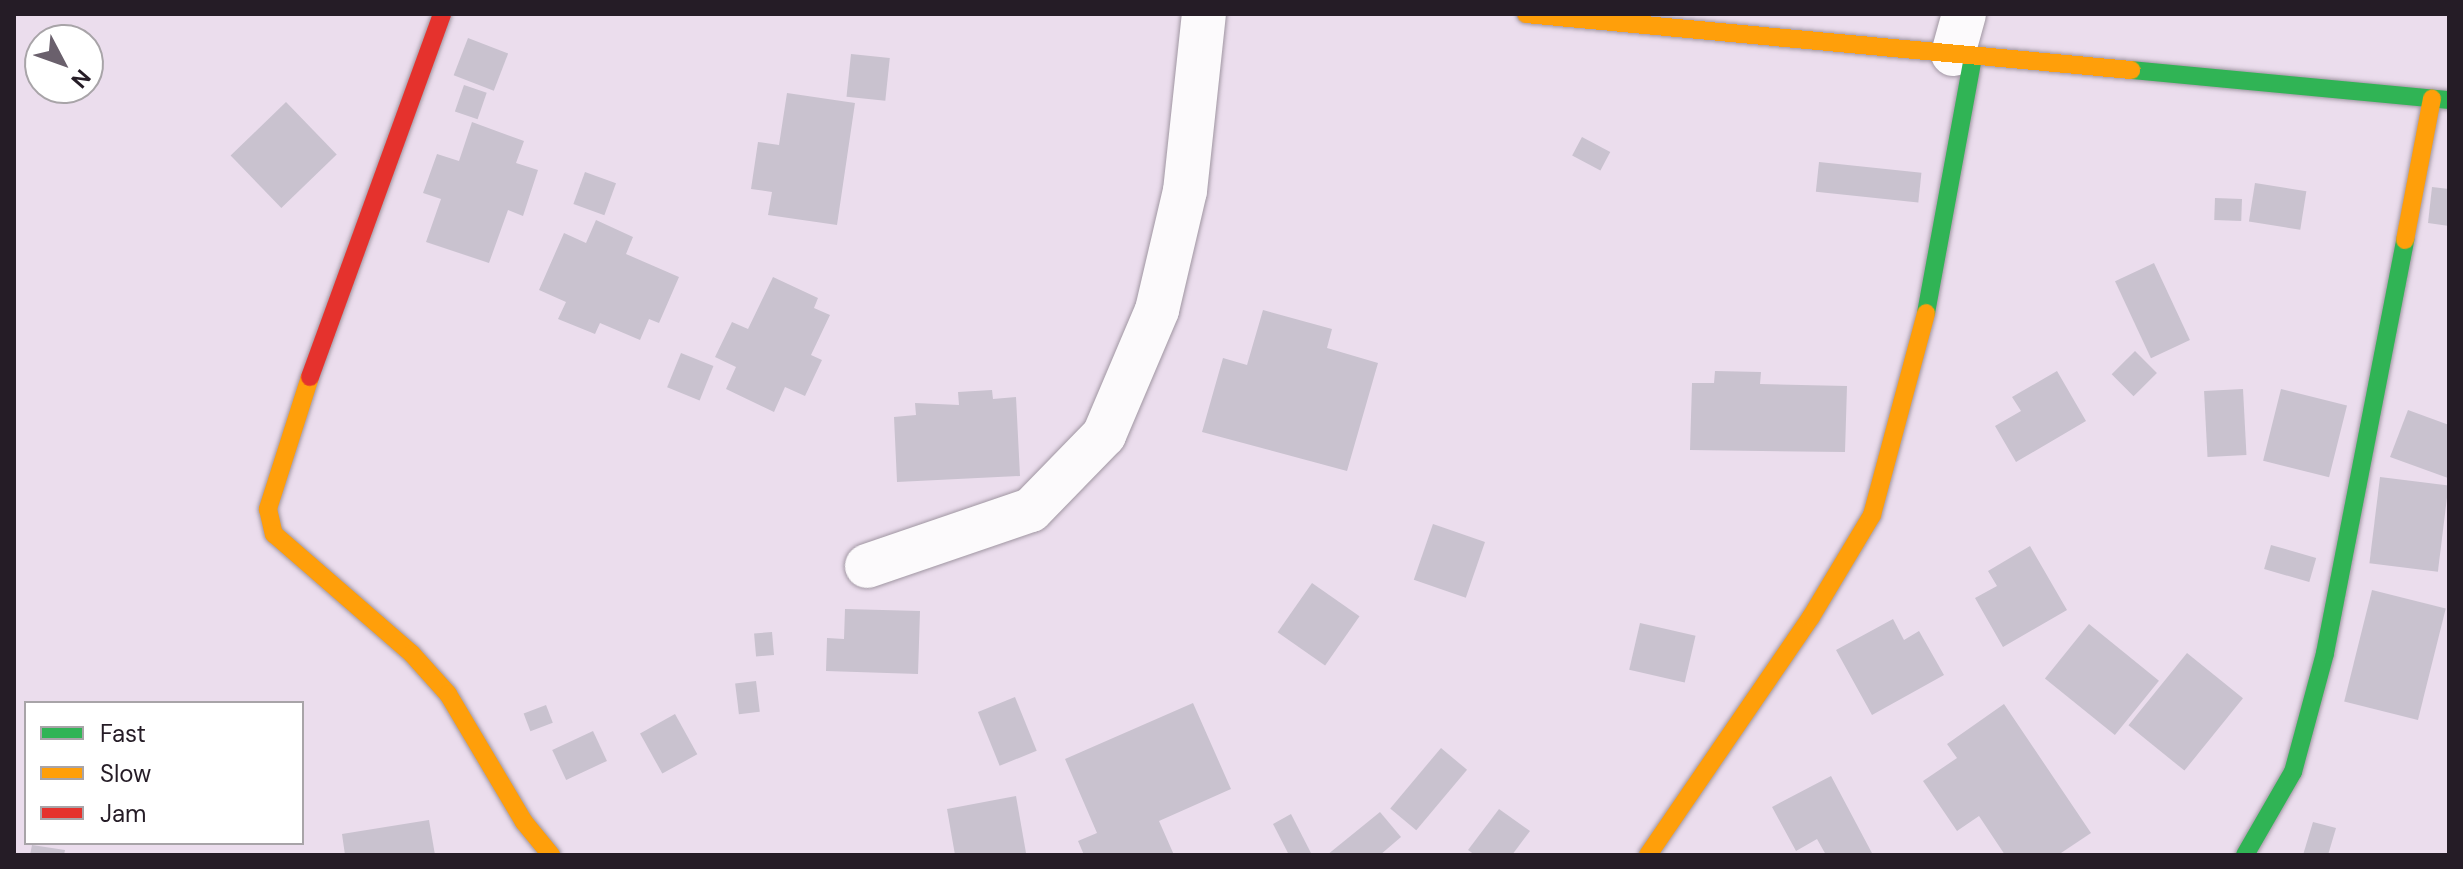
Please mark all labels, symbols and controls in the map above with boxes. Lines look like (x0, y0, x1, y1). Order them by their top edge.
north arrow (24, 24, 104, 104)
text: N (65, 63, 97, 94)
legend (24, 701, 304, 845)
text: Fast (100, 718, 146, 749)
text: Slow (100, 758, 151, 789)
text: Jam (100, 798, 146, 829)

